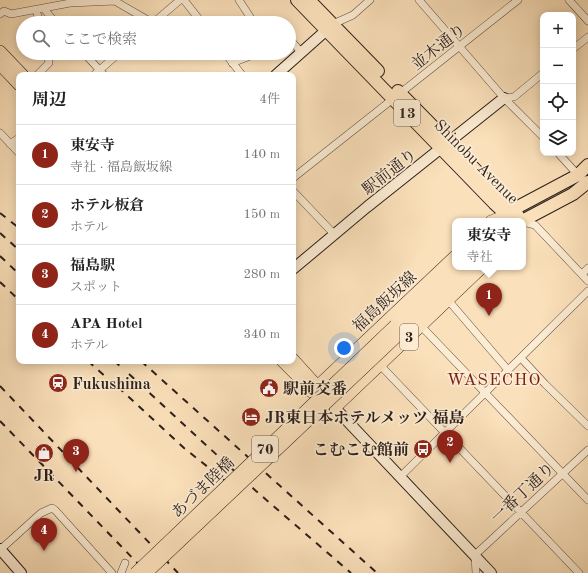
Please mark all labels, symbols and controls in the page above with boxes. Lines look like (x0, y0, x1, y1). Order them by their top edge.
map controls (540, 12, 576, 156)
button: + (540, 12, 576, 48)
search box (16, 16, 296, 60)
street label: 並木通り (408, 20, 469, 74)
icon: search (30, 27, 52, 49)
text: ここで検索 (62, 33, 137, 48)
button: − (540, 48, 576, 84)
button: locate (540, 84, 576, 120)
text: 周辺 (32, 92, 66, 109)
text: 4件 (259, 93, 280, 106)
road number: 13 (394, 100, 420, 126)
street label: Shinobu Avenue (430, 117, 521, 208)
button: layers (540, 120, 576, 156)
text: 東安寺 (70, 139, 115, 154)
street label: 駅前通り (359, 145, 420, 199)
text: 1 (41, 148, 49, 161)
text: 140 m (243, 148, 280, 161)
text: 寺社 · 福島飯坂線 (70, 161, 172, 174)
text: ホテル板倉 (70, 199, 144, 214)
text: 2 (41, 208, 49, 221)
text: 150 m (243, 208, 280, 221)
popup (452, 218, 526, 270)
text: ホテル (70, 221, 108, 234)
text: 東安寺 (466, 229, 512, 244)
text: 寺社 (466, 251, 493, 264)
text: 福島駅 (70, 259, 115, 274)
text: 3 (41, 268, 49, 281)
text: 280 m (243, 268, 280, 281)
street label: 福島飯坂線 (349, 268, 420, 336)
text: スポット (70, 281, 122, 294)
pin: 1 (476, 283, 502, 316)
text: APA Hotel (70, 317, 143, 332)
road number: 3 (400, 324, 418, 350)
text: 4 (41, 328, 49, 341)
text: 340 m (243, 328, 280, 341)
your location (334, 338, 354, 358)
text: ホテル (70, 339, 108, 352)
station icon: Fukushima (47, 372, 69, 394)
district label: WASECHO (447, 372, 541, 389)
place label: Fukushima (72, 377, 151, 393)
public building icon: 駅前交番 (258, 377, 280, 399)
place label: 駅前交番 (283, 380, 347, 398)
hotel icon: JR東日本ホテルメッツ 福島 (240, 406, 262, 428)
place label: JR東日本ホテルメッツ 福島 (265, 409, 465, 427)
pin: 2 (437, 430, 463, 463)
road number: 70 (252, 436, 278, 462)
bus stop icon: こむこむ館前 (412, 438, 434, 460)
pin: 3 (63, 439, 89, 472)
place label: こむこむ館前 (313, 441, 409, 459)
shop icon: JR (33, 442, 55, 464)
street label: あづま陸橋 (168, 453, 238, 522)
street label: 一番丁通り (487, 459, 558, 527)
place label: JR (34, 469, 54, 485)
pin: 4 (31, 518, 57, 551)

